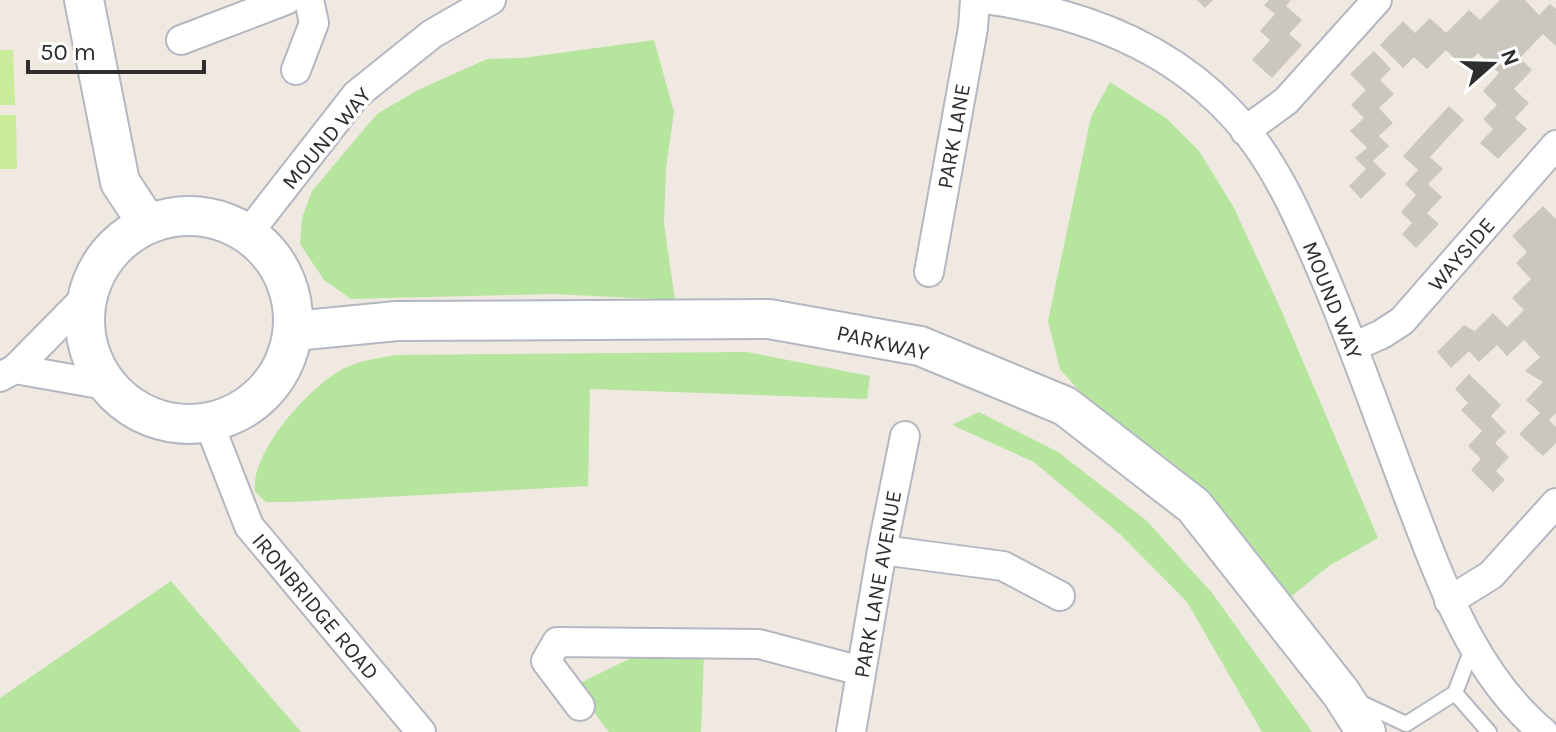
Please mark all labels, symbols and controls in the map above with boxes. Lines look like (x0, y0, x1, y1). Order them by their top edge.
scale bar (28, 24, 204, 74)
north arrow (1452, 24, 1532, 104)
text: 50 m (40, 38, 96, 66)
text: N (1495, 46, 1525, 69)
street label: MOUND WAY (277, 82, 377, 195)
street label: PARK LANE (932, 82, 976, 191)
street label: WAYSIDE (1423, 213, 1501, 297)
street label: MOUND WAY (1297, 238, 1368, 363)
street label: PARKWAY (834, 320, 931, 366)
street label: PARK LANE AVENUE (849, 488, 907, 680)
street label: IRONBRIDGE ROAD (246, 528, 384, 685)

